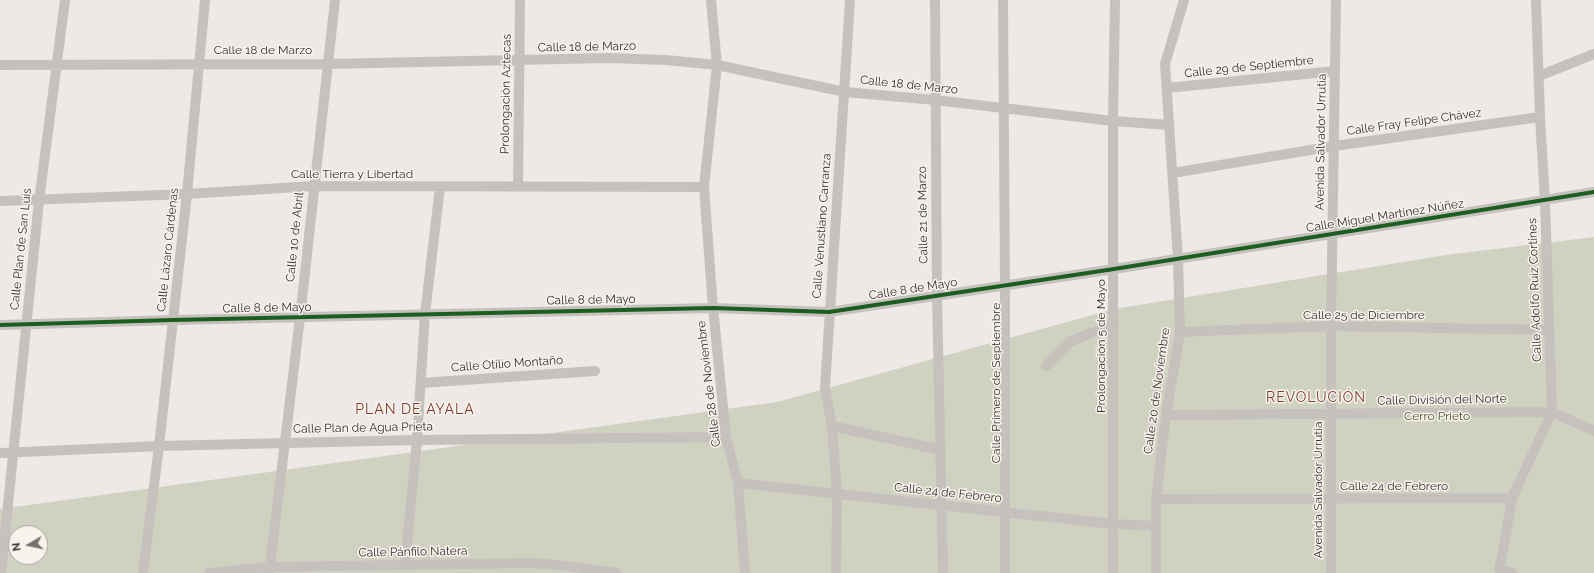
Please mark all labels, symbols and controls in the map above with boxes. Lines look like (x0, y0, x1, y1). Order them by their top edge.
street label: Prolongación Aztecas (498, 34, 514, 154)
street label: Calle 18 de Marzo (538, 39, 636, 55)
street label: Calle 18 de Marzo (214, 43, 312, 57)
street label: Calle 29 de Septiembre (1184, 53, 1314, 81)
street label: Calle 18 de Marzo (859, 73, 959, 97)
street label: Avenida Salvador Urrutia (1313, 73, 1329, 211)
street label: Calle Fray Felipe Chávez (1346, 105, 1482, 139)
street label: Calle Venustiano Carranza (810, 153, 834, 299)
street label: Calle 21 de Marzo (915, 166, 931, 264)
street label: Calle Tierra y Libertad (291, 167, 413, 181)
street label: Calle Plan de San Luis (7, 187, 35, 311)
street label: Calle Lázaro Cárdenas (154, 187, 182, 313)
street label: Calle 10 de Abril (283, 191, 307, 283)
street label: Calle Miguel Martínez Núñez (1305, 196, 1465, 236)
street label: Calle Adolfo Ruiz Cortines (1525, 218, 1545, 362)
street label: Calle 8 de Mayo (868, 275, 958, 303)
street label: Prolongación 5 de Mayo (1094, 279, 1108, 413)
street label: Calle 8 de Mayo (546, 292, 636, 308)
street label: Calle 8 de Mayo (222, 300, 312, 316)
street label: Calle Primero de Septiembre (989, 303, 1003, 463)
street label: Calle 25 de Diciembre (1303, 308, 1425, 322)
street label: Calle 28 de Noviembre (694, 320, 724, 448)
street label: Calle 20 de Noviembre (1141, 327, 1173, 455)
street label: Calle Otilio Montaño (450, 353, 564, 375)
district label: REVOLUCIÓN (1266, 390, 1366, 406)
street label: Calle División del Norte (1377, 392, 1507, 408)
district label: PLAN DE AYALA (355, 402, 475, 418)
park label: Cerro Prieto (1404, 409, 1470, 423)
street label: Calle Plan de Agua Prieta (293, 420, 433, 436)
street label: Avenida Salvador Urrutia (1311, 422, 1325, 558)
street label: Calle 24 de Febrero (1340, 479, 1448, 493)
street label: Calle 24 de Febrero (893, 480, 1003, 506)
north arrow (8, 525, 48, 565)
text: N (10, 542, 24, 552)
street label: Calle Pánfilo Natera (358, 544, 468, 560)

